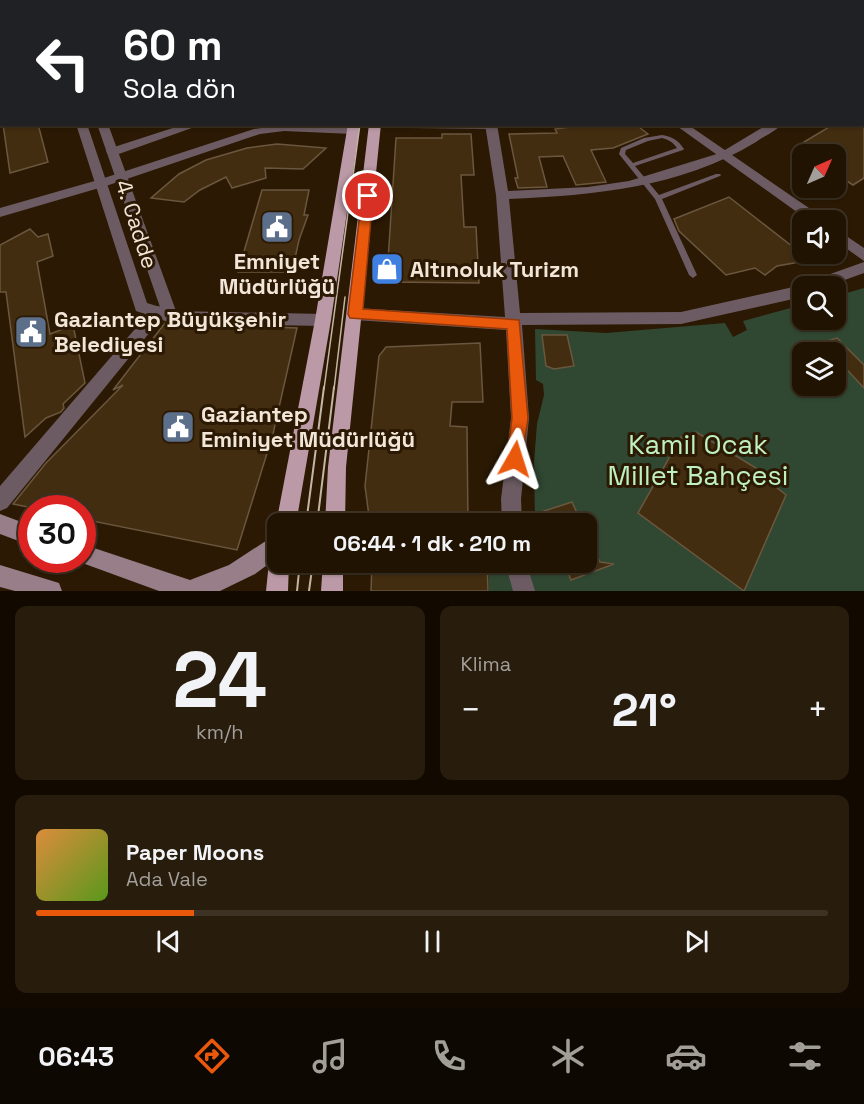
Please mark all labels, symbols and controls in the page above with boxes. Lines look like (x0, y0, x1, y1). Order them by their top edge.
text: 60 m (123, 19, 223, 72)
icon: left (24, 24, 102, 102)
text: Sola dön (123, 71, 236, 106)
north arrow (792, 144, 846, 198)
map controls (792, 144, 846, 396)
pin (342, 170, 393, 221)
street label: 4. Cadde (109, 176, 165, 272)
icon: arrive (351, 179, 384, 212)
public building icon: Emniyet Müdürlüğü (259, 209, 295, 245)
button: sound (792, 210, 846, 264)
place label: Emniyet Müdürlüğü (219, 247, 335, 300)
shop icon: Altınoluk Turizm (369, 251, 405, 287)
place label: Altınoluk Turizm (410, 255, 579, 283)
button: search (792, 276, 846, 330)
place label: Gaziantep Büyükşehir Belediyesi (54, 305, 286, 358)
public building icon: Gaziantep Büyükşehir Belediyesi (13, 314, 49, 350)
button: layers (792, 342, 846, 396)
place label: Gaziantep Eminiyet Müdürlüğü (201, 400, 415, 453)
public building icon: Gaziantep Eminiyet Müdürlüğü (160, 409, 196, 445)
position arrow (483, 427, 547, 491)
park label: Kamil Ocak Millet Bahçesi (608, 427, 788, 493)
speed limit sign: 30 (18, 495, 96, 573)
text: 06:44 · 1 dk · 210 m (333, 529, 531, 557)
text: 24 (172, 630, 267, 730)
text: Klima (461, 651, 511, 677)
text: 21° (612, 682, 677, 739)
text: − (461, 689, 481, 731)
text: + (808, 689, 828, 731)
text: km/h (196, 719, 244, 745)
text: Paper Moons (126, 838, 264, 866)
text: Ada Vale (126, 866, 208, 892)
icon: previous (152, 925, 185, 958)
icon: pause (416, 925, 449, 958)
icon: next (680, 925, 713, 958)
icon: directions (191, 1035, 233, 1077)
icon: music (309, 1035, 351, 1077)
icon: phone (428, 1035, 470, 1077)
icon: climate (547, 1035, 589, 1077)
icon: car (665, 1035, 707, 1077)
icon: filters (784, 1035, 826, 1077)
text: 06:43 (38, 1039, 114, 1074)

